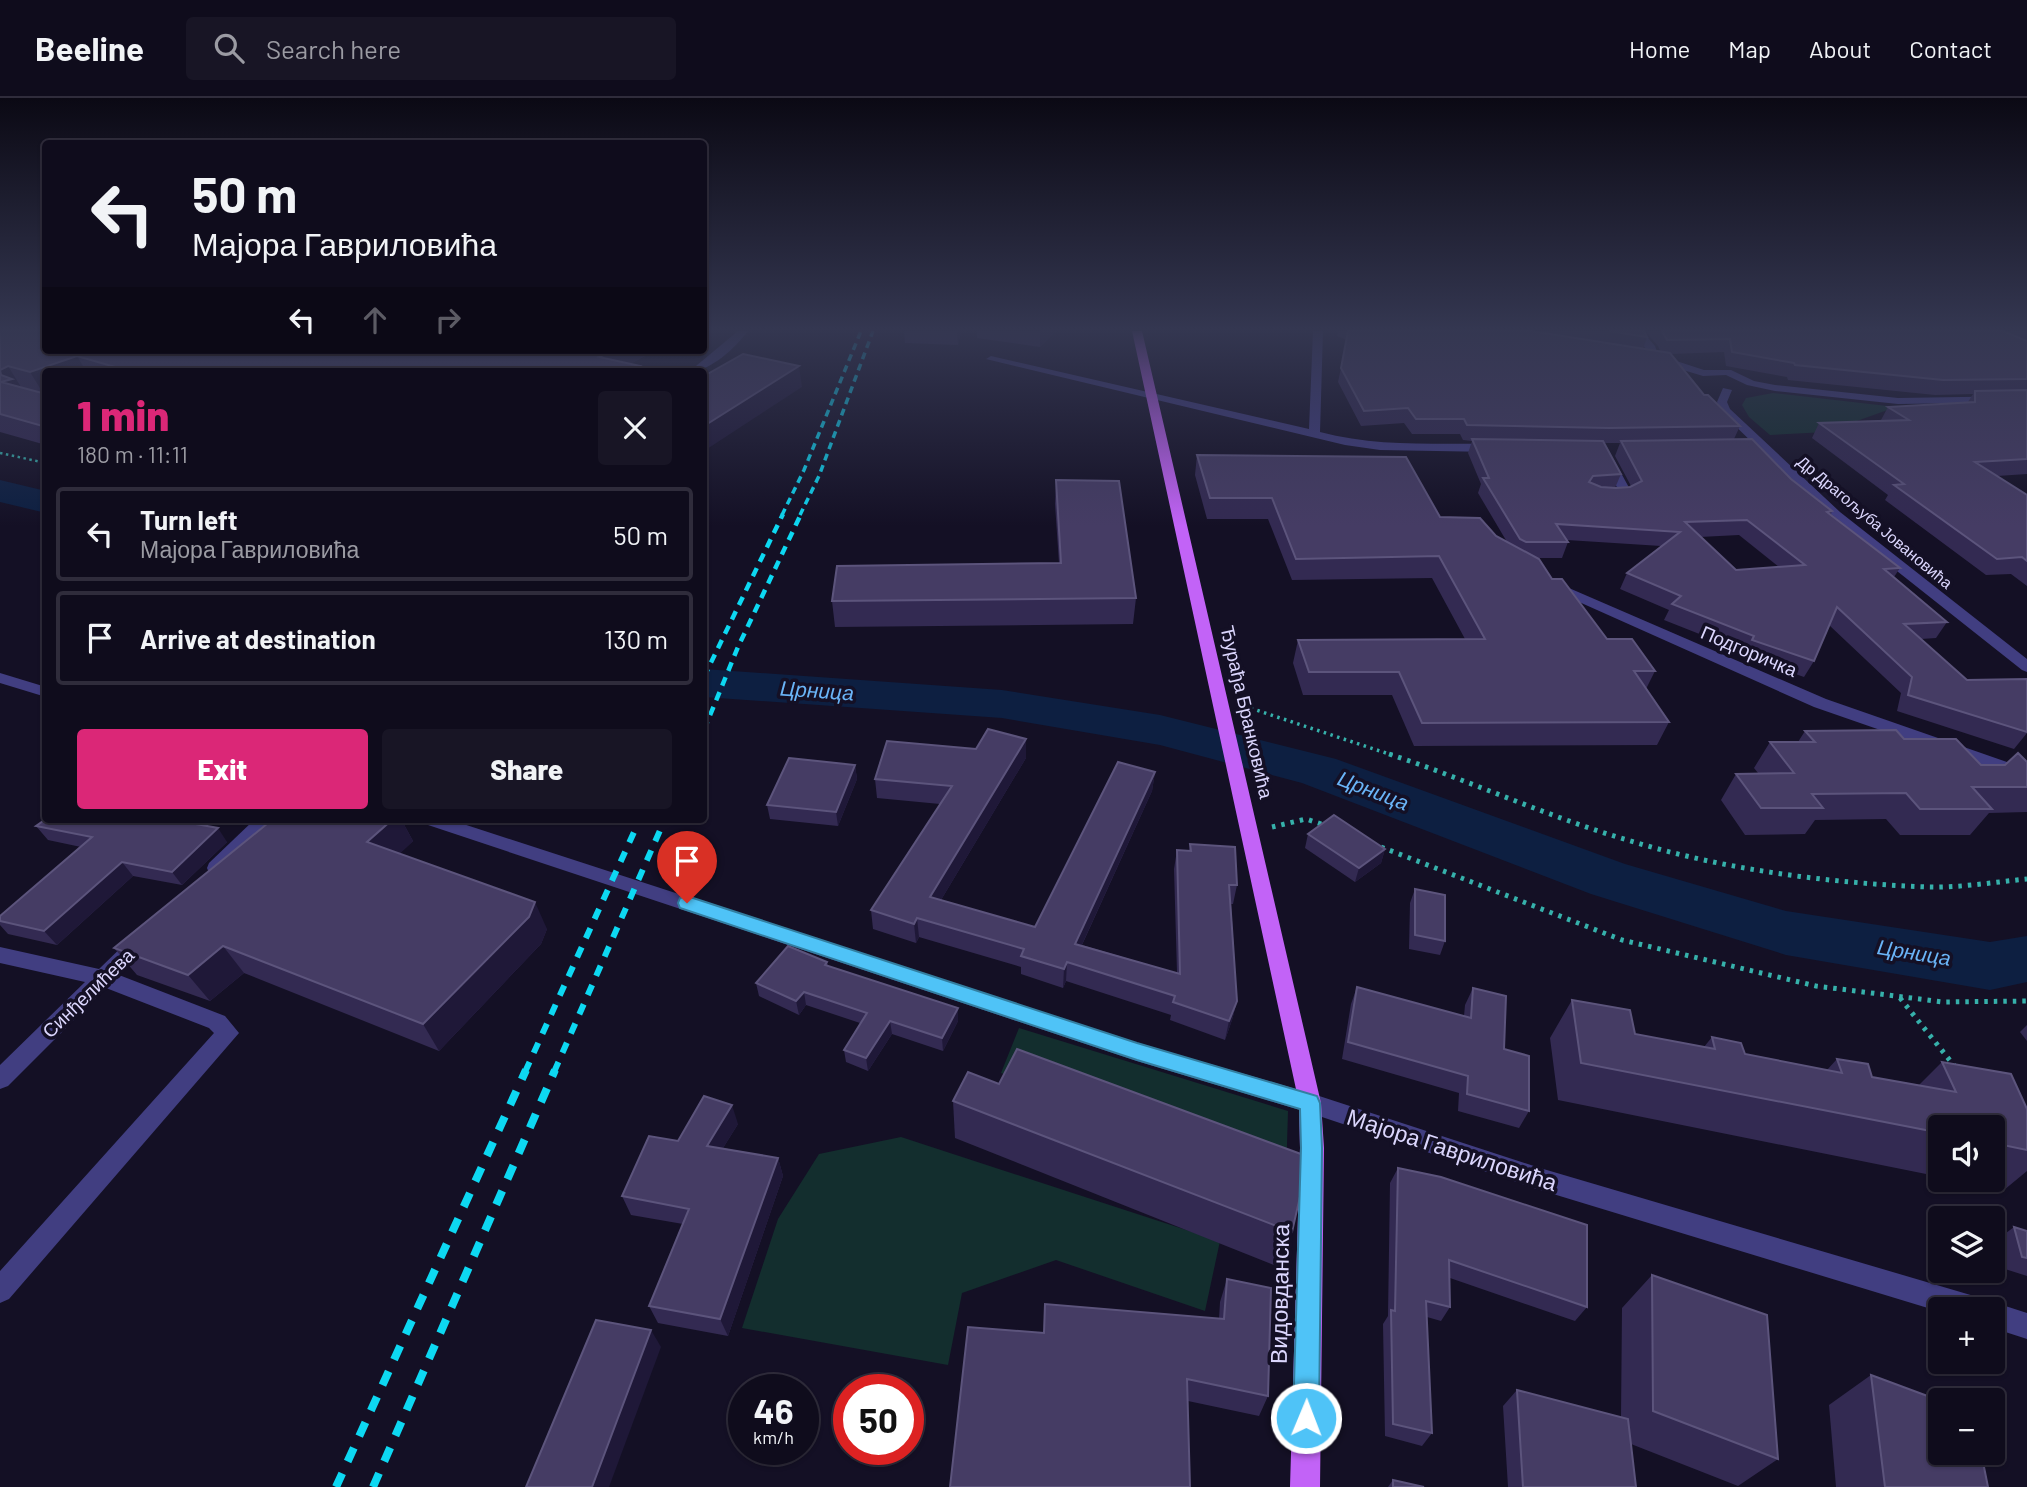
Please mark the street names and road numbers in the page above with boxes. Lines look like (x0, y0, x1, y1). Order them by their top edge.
street label: Др Драгољуба Јовановића (1794, 451, 1957, 592)
street label: Подгоричка (1698, 620, 1801, 681)
street label: Ђурађа Бранковића (1216, 623, 1279, 801)
street label: Синђелићева (37, 943, 139, 1042)
street label: Мајора Гавриловића (1344, 1102, 1561, 1196)
street label: Видовданска (1264, 1223, 1294, 1364)

